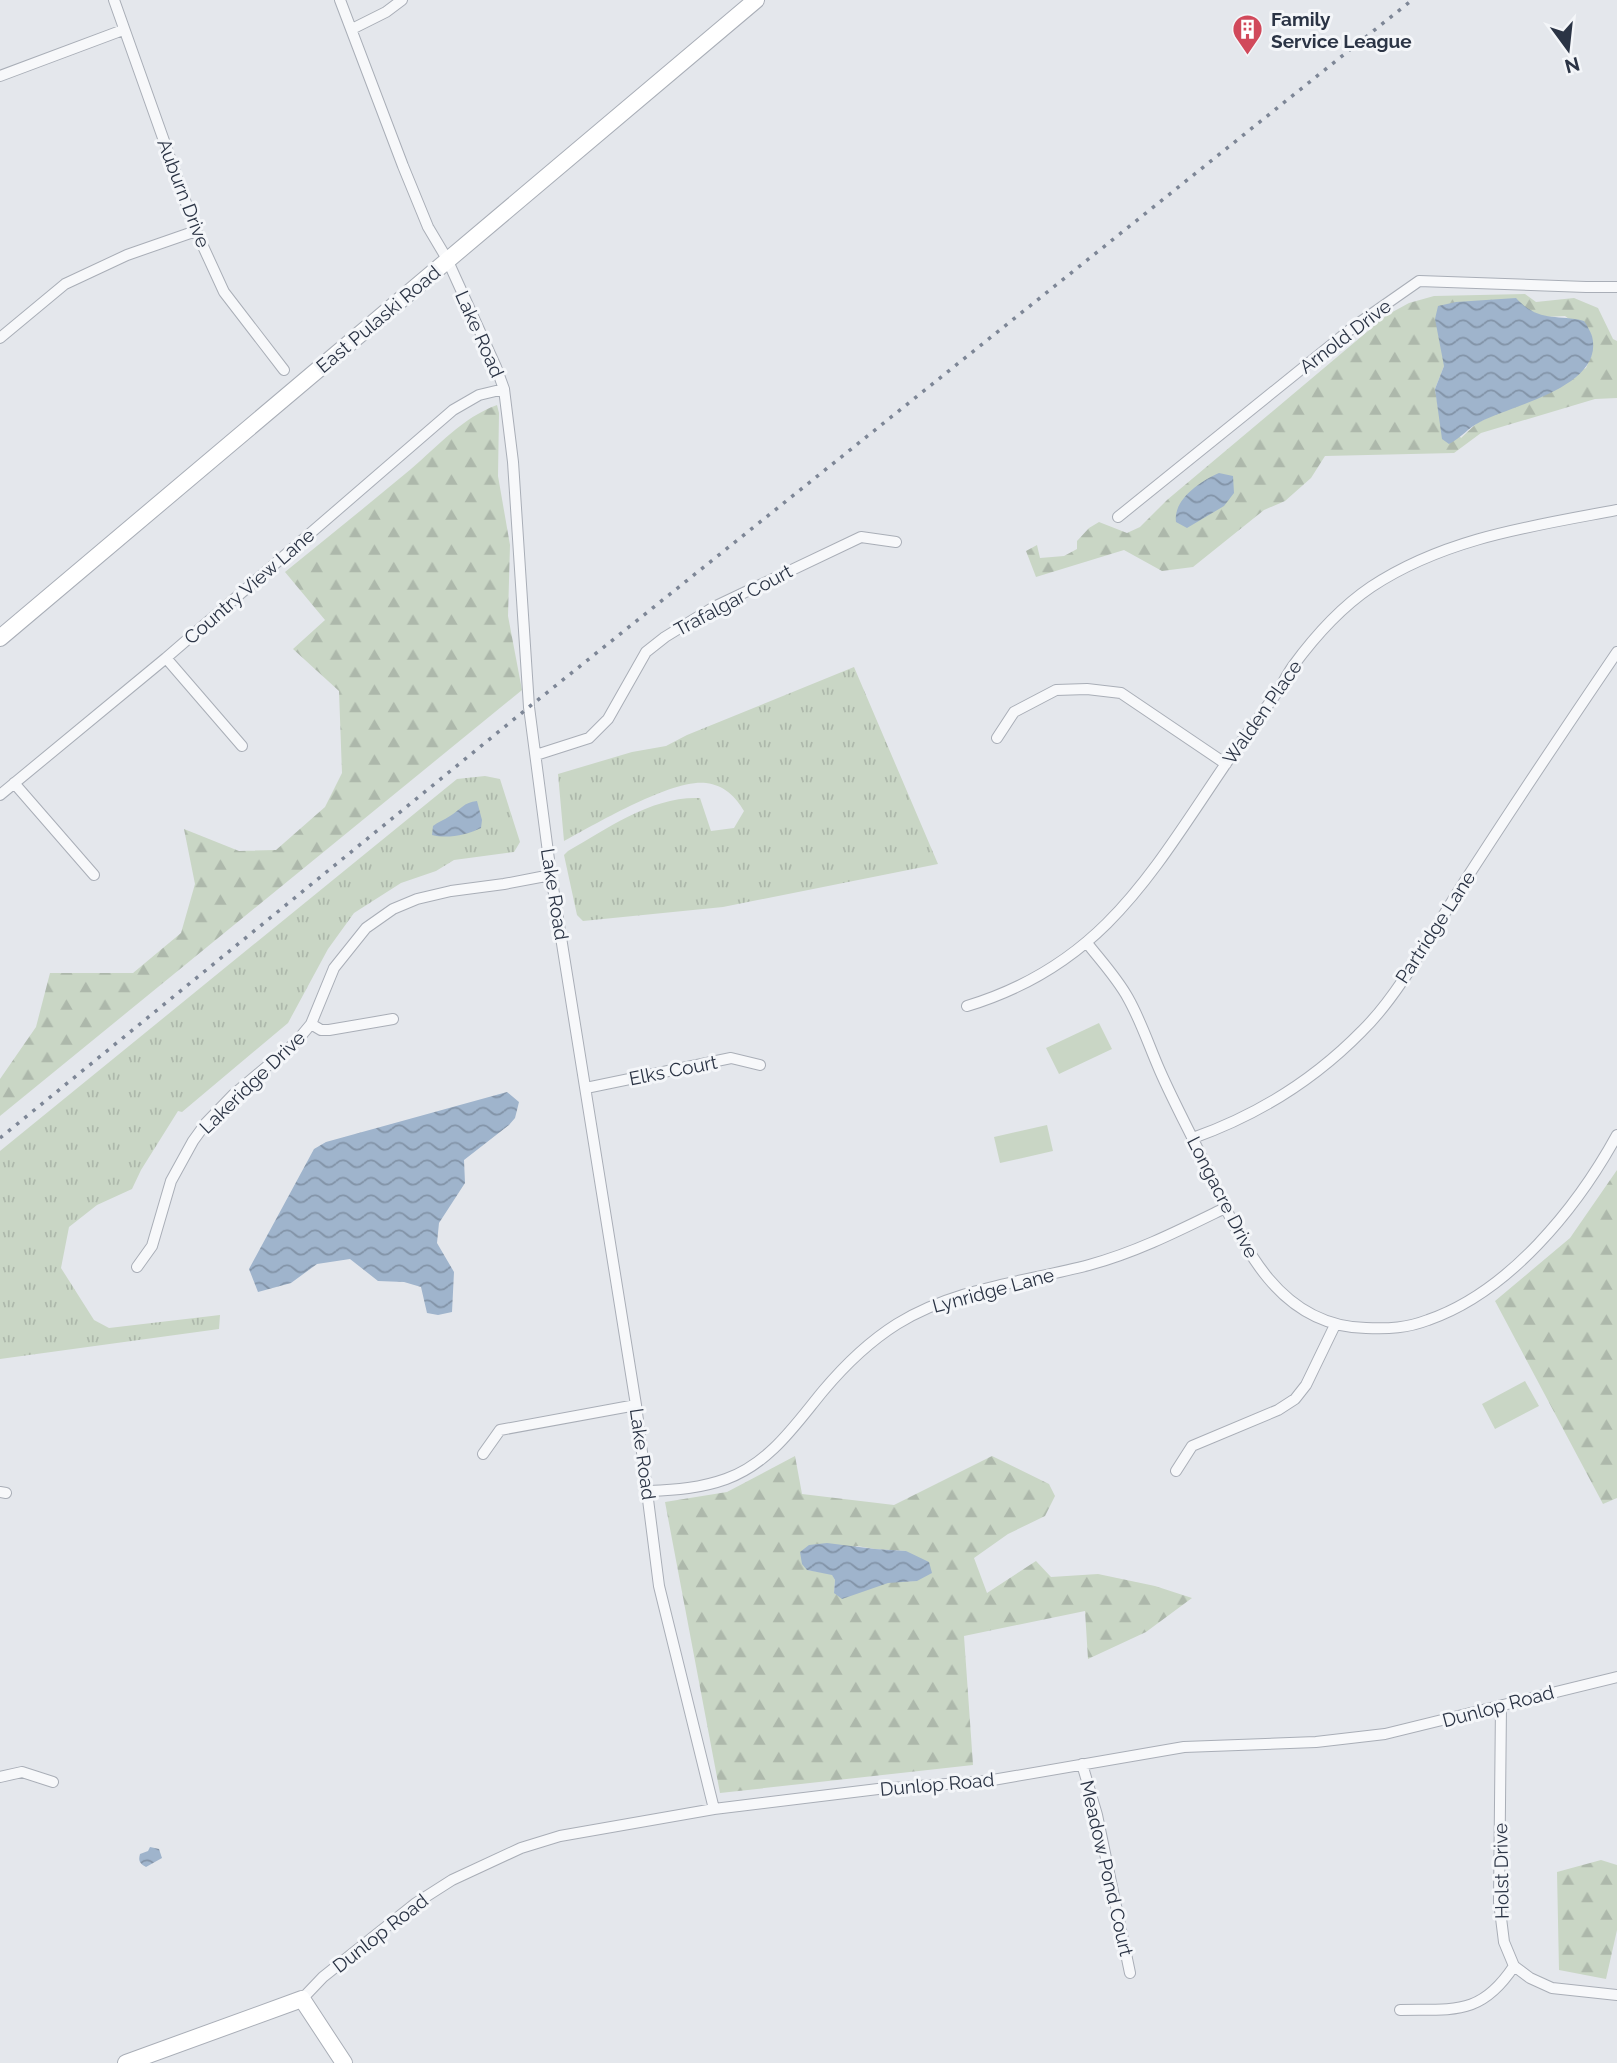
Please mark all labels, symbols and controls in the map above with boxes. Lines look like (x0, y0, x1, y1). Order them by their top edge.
place label: Family Service League (1271, 8, 1412, 52)
building icon: Family Service League (1231, 13, 1265, 57)
north arrow (1533, 14, 1603, 84)
text: N (1563, 53, 1582, 78)
street label: Auburn Drive (153, 135, 215, 251)
street label: East Pulaski Road (312, 261, 444, 377)
street label: Lake Road (451, 287, 509, 381)
street label: Arnold Drive (1295, 294, 1395, 378)
street label: Country View Lane (180, 524, 318, 648)
street label: Trafalgar Court (670, 559, 796, 640)
street label: Walden Place (1218, 656, 1306, 768)
street label: Lake Road (537, 847, 573, 941)
street label: Partridge Lane (1391, 867, 1479, 987)
street label: Lakeridge Drive (195, 1026, 309, 1138)
street label: Elks Court (627, 1051, 720, 1089)
street label: Longacre Drive (1183, 1133, 1263, 1261)
street label: Lynridge Lane (930, 1263, 1056, 1317)
street label: Lake Road (626, 1407, 660, 1501)
street label: Dunlop Road (1440, 1681, 1556, 1731)
street label: Dunlop Road (879, 1768, 995, 1800)
street label: Meadow Pond Court (1076, 1778, 1138, 1959)
street label: Holst Drive (1489, 1823, 1513, 1919)
street label: Dunlop Road (328, 1889, 432, 1977)

